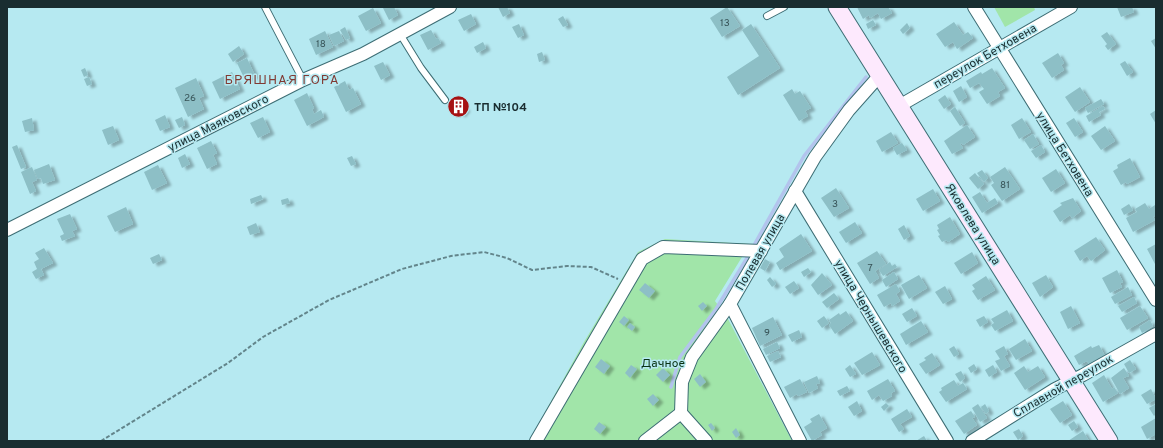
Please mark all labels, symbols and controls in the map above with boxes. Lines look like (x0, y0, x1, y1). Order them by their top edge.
house number: 13 (720, 17, 730, 30)
street label: переулок Бетховена (931, 21, 1040, 93)
house number: 18 (316, 38, 326, 51)
district label: БРЯШНАЯ ГОРА (224, 73, 340, 89)
street label: улица Маяковского (165, 91, 272, 156)
house number: 26 (184, 92, 196, 105)
building icon: ТП №104 (445, 94, 471, 120)
place label: ТП №104 (474, 100, 527, 116)
street label: улица Бетховена (1032, 109, 1097, 200)
house number: 81 (1000, 179, 1010, 192)
street label: Яковлева улица (941, 181, 1004, 268)
house number: 3 (832, 198, 838, 211)
street label: Полевая улица (732, 211, 789, 294)
street label: улица Чернышевского (830, 257, 911, 377)
house number: 7 (867, 262, 873, 275)
house number: 9 (764, 327, 770, 340)
street label: Сплавной переулок (1010, 352, 1117, 422)
park label: Дачное (641, 356, 685, 372)

